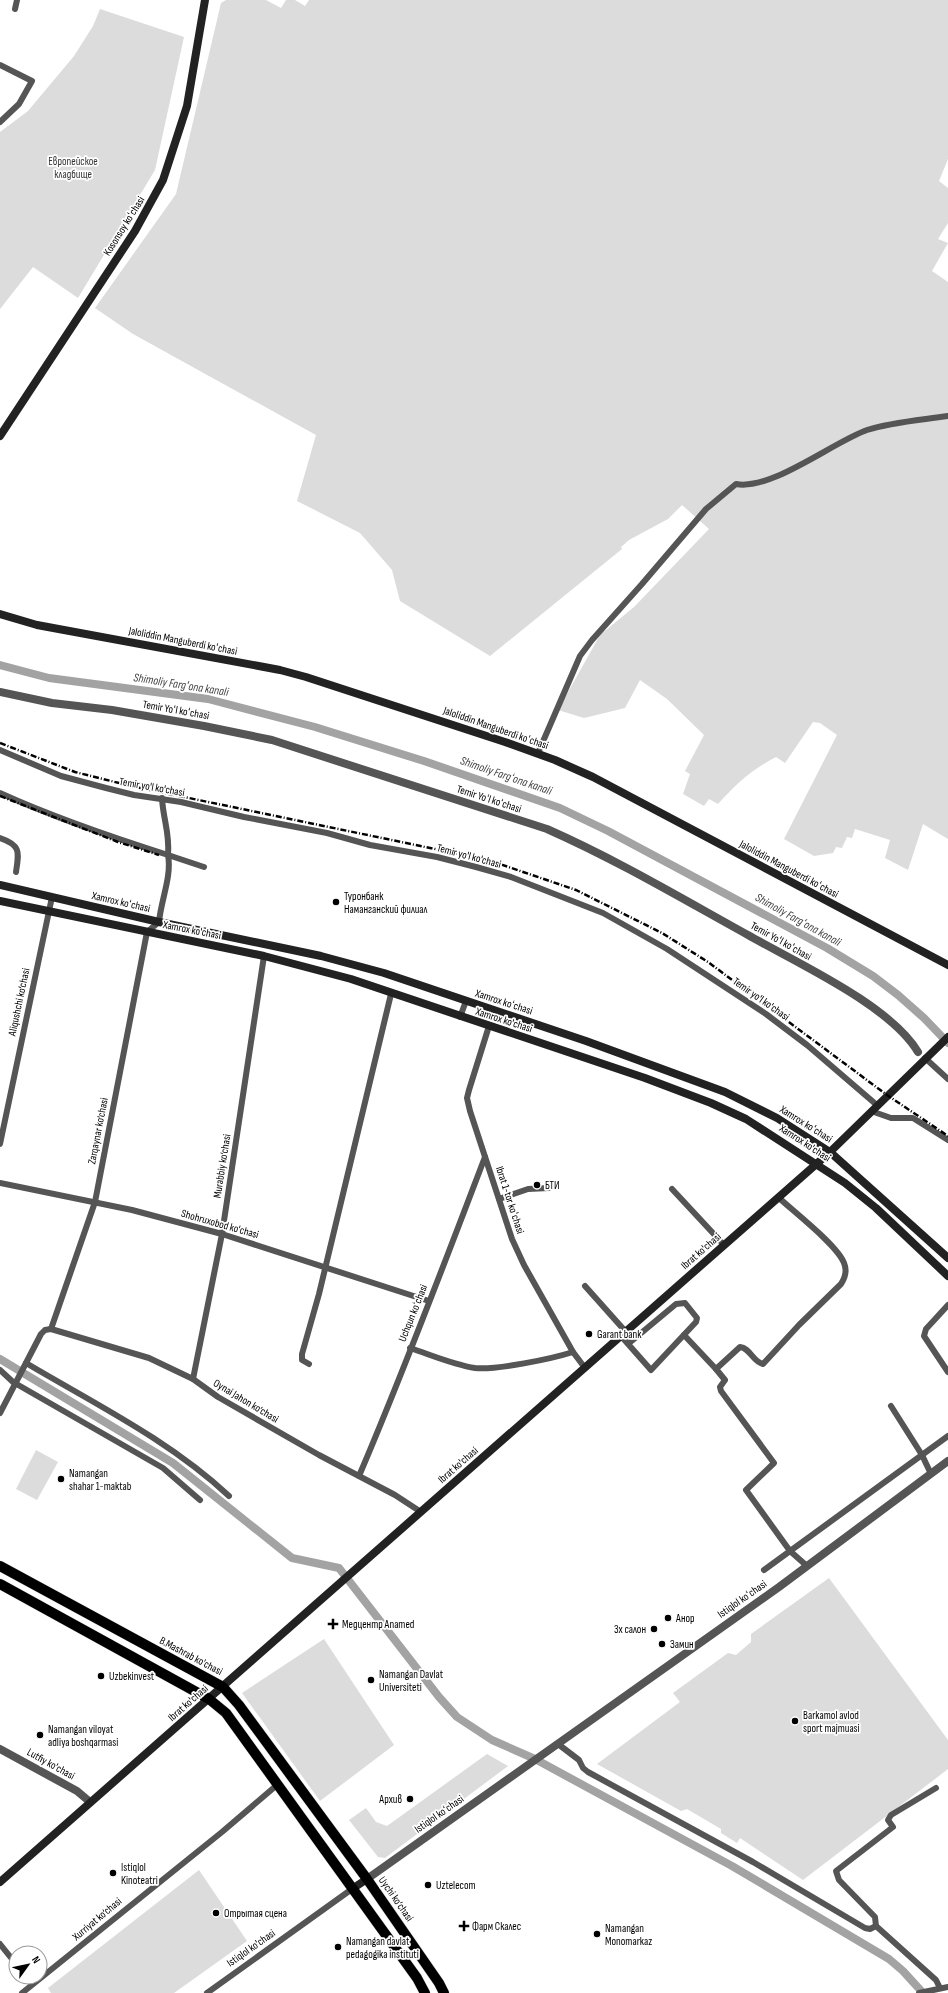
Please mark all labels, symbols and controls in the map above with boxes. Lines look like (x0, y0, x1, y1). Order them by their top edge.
park label: Европейское кладбище (48, 155, 98, 181)
street label: Kosonsoy koʻchasi (101, 194, 147, 258)
street label: Jaloliddin Manguberdi koʻchasi (127, 624, 238, 658)
water label: Shimoliy Fargʻona kanali (132, 670, 230, 700)
street label: Temir Yoʻl koʻchasi (142, 698, 210, 722)
street label: Jaloliddin Manguberdi koʻchasi (441, 704, 550, 752)
water label: Shimoliy Fargʻona kanali (458, 753, 555, 799)
street label: Temir yo'l ko'chasi (118, 775, 186, 799)
street label: Temir Yoʻl koʻchasi (455, 782, 523, 816)
street label: Jaloliddin Manguberdi koʻchasi (736, 837, 841, 901)
street label: Temir yo'l ko'chasi (435, 841, 503, 871)
street label: Xamrox koʻchasi (90, 889, 151, 915)
place label: Туронбанк Наманганский филиал (344, 890, 428, 916)
water label: Shimoliy Fargʻona kanali (752, 890, 844, 950)
marker: Туронбанк Наманганский филиал (331, 897, 341, 907)
street label: Xamrox ko'chasi (161, 918, 222, 942)
street label: Temir Yoʻl koʻchasi (748, 919, 814, 963)
street label: Aliqushchi ko‘chasi (5, 967, 33, 1038)
street label: Temir yo'l ko'chasi (730, 975, 792, 1023)
street label: Xamrox koʻchasi (473, 986, 534, 1017)
street label: Xamrox ko'chasi (473, 1004, 534, 1035)
street label: Zarqaynar ko‘chasi (85, 1097, 111, 1165)
street label: Xamrox koʻchasi (776, 1102, 835, 1145)
street label: Xamrox ko'chasi (776, 1121, 833, 1164)
street label: Murabbiy ko‘chasi (211, 1133, 233, 1199)
street label: Ibrat 1-tor koʻchasi (493, 1165, 527, 1235)
place label: БТИ (545, 1179, 560, 1192)
marker: БТИ (532, 1180, 542, 1190)
street label: Shohruxobod ko'chasi (180, 1207, 260, 1241)
street label: Ibrat ko'chasi (678, 1230, 724, 1272)
street label: Uchqun koʻchasi (396, 1282, 430, 1344)
place label: Garant bank (597, 1328, 642, 1341)
marker: Garant bank (584, 1329, 594, 1339)
street label: Oynai Jahon ko‘chasi (211, 1376, 281, 1426)
street label: Ibrat ko'chasi (435, 1444, 481, 1486)
place label: Namangan shahar 1-maktab (69, 1467, 132, 1493)
marker: Namangan shahar 1-maktab (56, 1474, 66, 1484)
street label: Istiqlol koʻchasi (715, 1577, 769, 1621)
place label: Анор (675, 1612, 695, 1625)
marker: Анор (663, 1613, 673, 1623)
marker: Медцентр Anamed (327, 1618, 339, 1630)
place label: Медцентр Anamed (342, 1618, 415, 1631)
place label: 3х салон (614, 1623, 646, 1636)
marker: 3х салон (649, 1624, 659, 1634)
street label: B.Mashrab ko'chasi (157, 1634, 225, 1678)
place label: Замин (670, 1638, 694, 1651)
marker: Замин (657, 1639, 667, 1649)
place label: Namangan Davlat Universiteti (379, 1668, 444, 1694)
place label: Uzbekinvest (109, 1670, 155, 1683)
marker: Uzbekinvest (96, 1671, 106, 1681)
marker: Namangan Davlat Universiteti (366, 1675, 376, 1685)
street label: Ibrat ko'chasi (165, 1682, 211, 1724)
place label: Barkamol avlod sport majmuasi (803, 1709, 860, 1735)
marker: Barkamol avlod sport majmuasi (790, 1716, 800, 1726)
place label: Namangan viloyat adliya boshqarmasi (48, 1723, 118, 1749)
marker: Namangan viloyat adliya boshqarmasi (35, 1730, 45, 1740)
street label: Lutfiy ko'chasi (25, 1746, 77, 1782)
street label: Istiqlol koʻchasi (412, 1792, 466, 1836)
place label: Архив (378, 1793, 402, 1806)
marker: Архив (405, 1794, 415, 1804)
place label: Istiqlol Kinoteatri (121, 1861, 158, 1887)
marker: Istiqlol Kinoteatri (108, 1868, 118, 1878)
street label: Uychi ko’chasi (376, 1874, 416, 1924)
place label: Uztelecom (436, 1879, 476, 1892)
marker: Uztelecom (423, 1880, 433, 1890)
street label: Xurriyat ko‘chasi (69, 1895, 124, 1944)
place label: Отрытая сцена (224, 1907, 287, 1920)
marker: Отрытая сцена (211, 1908, 221, 1918)
place label: Фарм Скалес (472, 1920, 521, 1933)
marker: Фарм Скалес (459, 1921, 469, 1931)
place label: Namangan Monomarkaz (605, 1922, 652, 1948)
street label: Istiqlol ko'chasi (224, 1927, 278, 1969)
marker: Namangan Monomarkaz (592, 1929, 602, 1939)
place label: Namangan davlat pedagogika instituti (346, 1935, 419, 1961)
marker: Namangan davlat pedagogika instituti (333, 1942, 343, 1952)
north arrow (8, 1945, 48, 1985)
text: N (29, 1954, 43, 1966)

